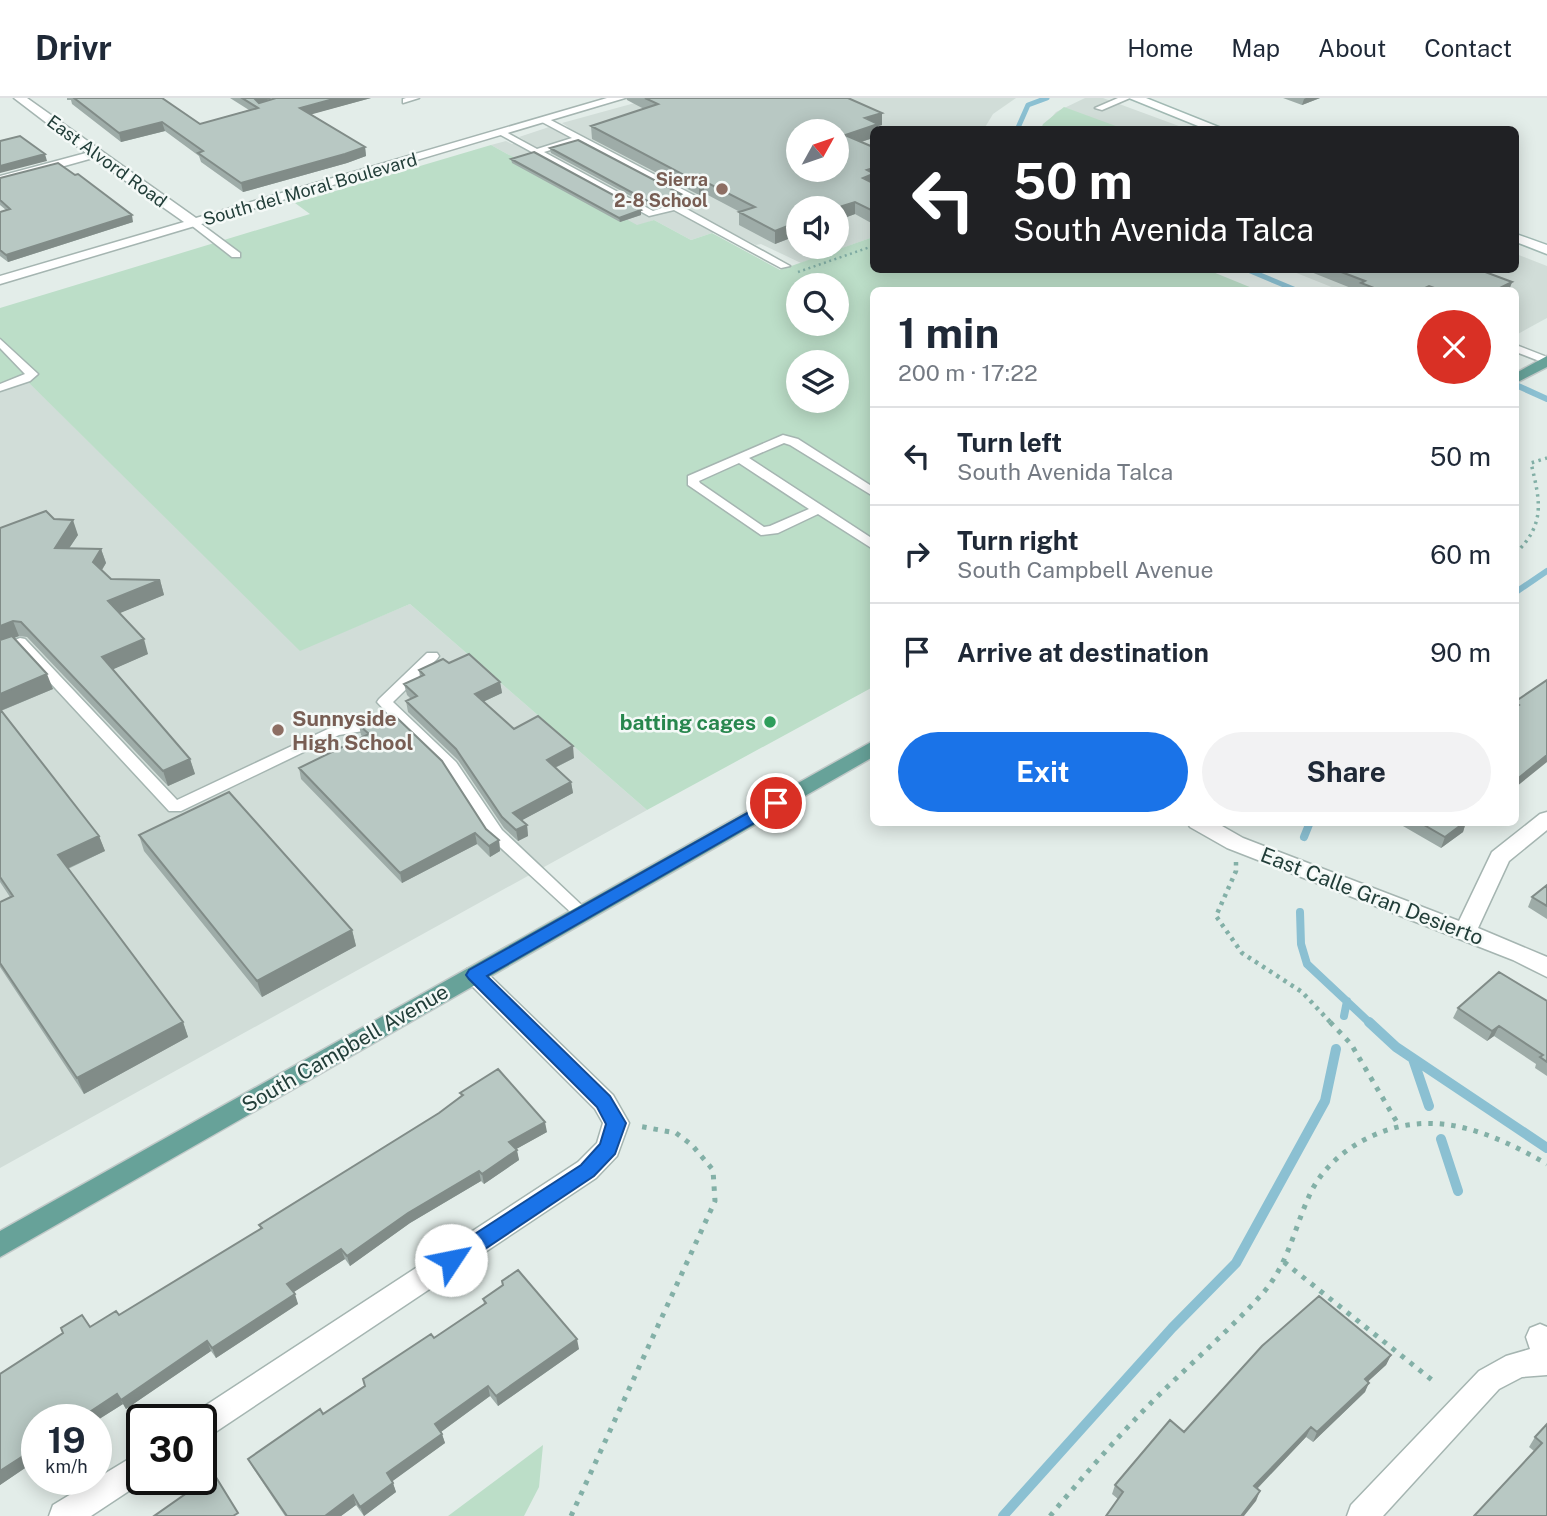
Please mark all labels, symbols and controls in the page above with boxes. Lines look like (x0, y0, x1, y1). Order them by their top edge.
text: Drivr (35, 29, 112, 67)
text: Home (1127, 34, 1193, 62)
text: Map (1231, 34, 1280, 62)
text: About (1318, 34, 1386, 62)
text: Contact (1424, 34, 1512, 62)
street label: East Alvord Road (43, 111, 171, 211)
north arrow (786, 119, 849, 182)
map controls (786, 119, 849, 413)
street label: South del Moral Boulevard (201, 148, 419, 230)
text: 50 m (1013, 152, 1133, 210)
icon: left (898, 154, 989, 245)
place label: Sierra 2-8 School (614, 169, 708, 211)
marker: Sierra 2-8 School (714, 181, 730, 197)
button: sound (786, 196, 849, 259)
text: South Avenida Talca (1013, 211, 1314, 248)
button: search (786, 273, 849, 336)
text: 1 min (898, 308, 999, 357)
button: close (1417, 310, 1491, 384)
button: layers (786, 350, 849, 413)
text: 200 m · 17:22 (898, 359, 1038, 386)
text: Turn left (957, 427, 1062, 458)
icon: left (898, 437, 936, 475)
text: 50 m (1430, 441, 1491, 472)
text: South Avenida Talca (957, 458, 1173, 485)
text: Turn right (957, 525, 1079, 556)
icon: right (898, 535, 936, 573)
text: 60 m (1430, 539, 1491, 570)
text: South Campbell Avenue (957, 556, 1213, 583)
icon: arrive (898, 633, 936, 671)
text: Arrive at destination (957, 637, 1209, 668)
text: 90 m (1430, 637, 1491, 668)
place label: Sunnyside High School (292, 706, 414, 755)
place label: batting cages (620, 710, 756, 735)
marker: batting cages (762, 714, 778, 730)
marker: Sunnyside High School (270, 722, 286, 738)
button: Exit (898, 732, 1188, 812)
button: Share (1202, 732, 1491, 812)
pin (746, 773, 806, 833)
icon: arrive (757, 784, 795, 822)
street label: East Calle Gran Desierto (1257, 842, 1487, 950)
street label: South Campbell Avenue (237, 979, 453, 1117)
position arrow (414, 1223, 488, 1297)
speed limit sign: 30 (126, 1404, 217, 1495)
text: 19 (47, 1420, 86, 1461)
text: km/h (45, 1456, 88, 1477)

